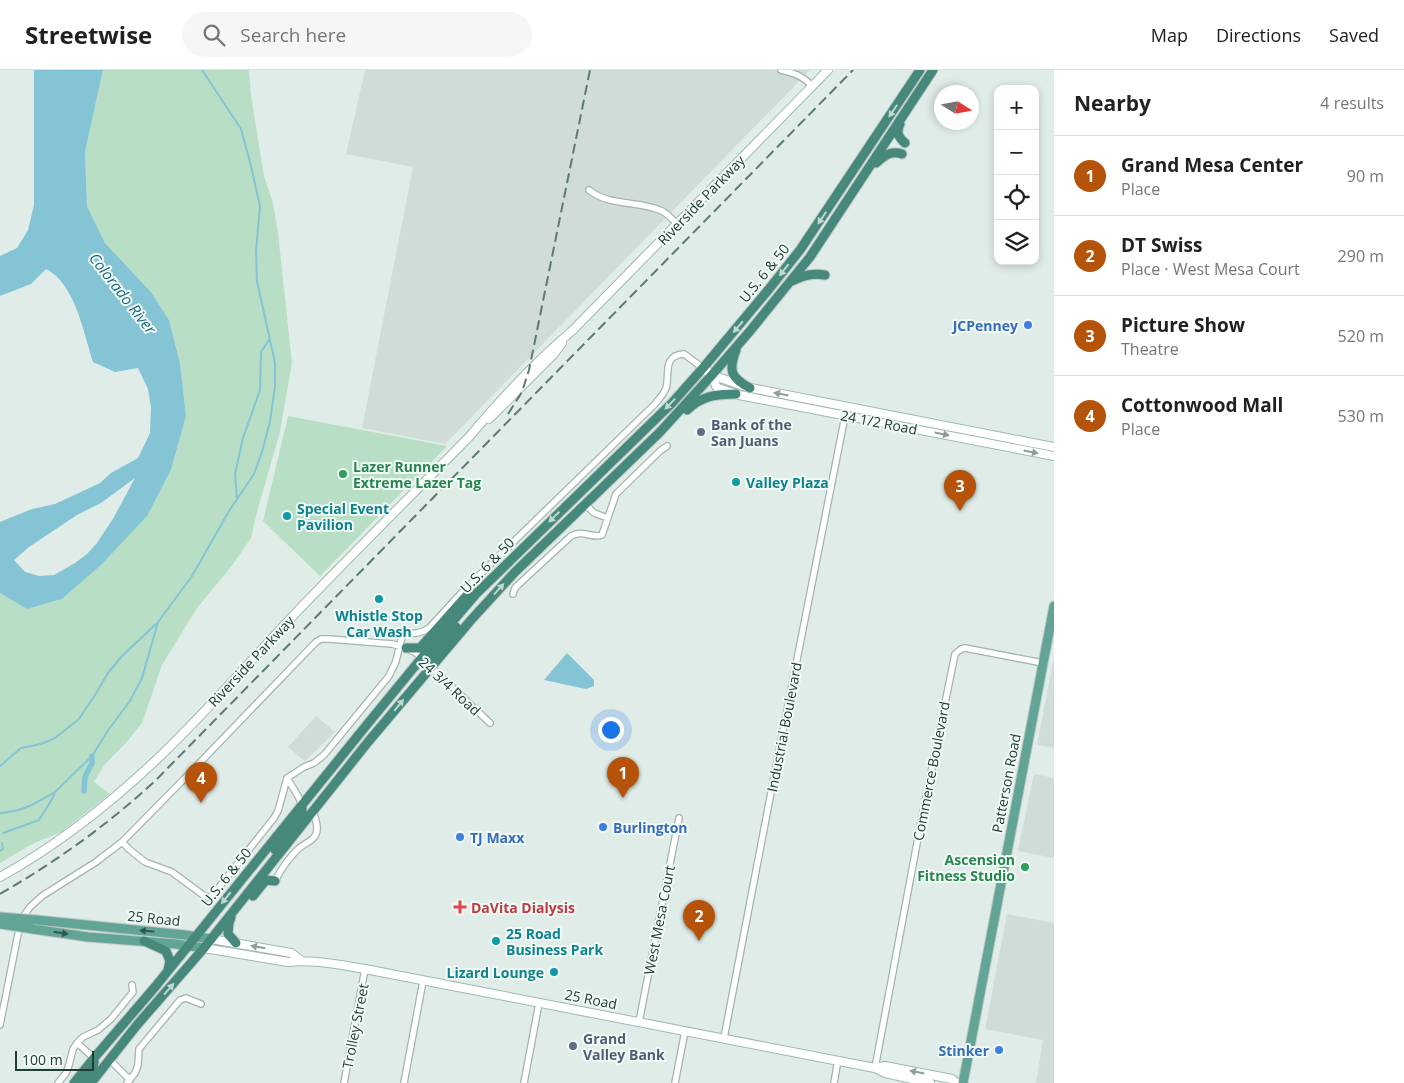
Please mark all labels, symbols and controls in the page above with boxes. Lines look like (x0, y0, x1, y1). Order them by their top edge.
search box (182, 12, 532, 57)
text: Streetwise (25, 18, 152, 51)
icon: search (200, 21, 228, 49)
text: Search here (240, 22, 346, 48)
text: Map (1151, 23, 1188, 47)
text: Directions (1216, 23, 1301, 47)
text: Saved (1329, 23, 1379, 47)
north arrow (934, 85, 979, 130)
map controls (994, 85, 1039, 265)
button: + (994, 85, 1039, 130)
text: Nearby (1074, 89, 1151, 117)
text: 4 results (1320, 92, 1384, 114)
one-way arrow (888, 104, 898, 117)
button: − (994, 130, 1039, 175)
street label: Riverside Parkway (653, 150, 749, 249)
text: Grand Mesa Center (1121, 152, 1303, 178)
text: 1 (1085, 165, 1095, 187)
text: 90 m (1347, 165, 1384, 187)
button: locate (994, 175, 1039, 220)
text: Place (1121, 178, 1160, 200)
one-way arrow (817, 211, 826, 225)
button: layers (994, 220, 1039, 265)
text: DT Swiss (1121, 232, 1202, 258)
street label: U.S. 6 & 50 (734, 240, 794, 306)
text: 2 (1085, 245, 1095, 267)
text: 290 m (1338, 245, 1384, 267)
water label: Colorado River (85, 248, 162, 338)
text: Place · West Mesa Court (1121, 258, 1300, 280)
one-way arrow (779, 263, 790, 276)
text: Picture Show (1121, 312, 1245, 338)
place label: JCPenney (951, 316, 1018, 335)
marker: JCPenney (1022, 319, 1034, 331)
one-way arrow (732, 320, 743, 333)
text: 3 (1085, 325, 1095, 347)
text: 520 m (1338, 325, 1384, 347)
text: Theatre (1121, 338, 1179, 360)
one-way arrow (773, 389, 789, 397)
text: Cottonwood Mall (1121, 392, 1283, 418)
one-way arrow (664, 398, 676, 410)
street label: 24 1/2 Road (839, 405, 919, 439)
text: 4 (1085, 405, 1095, 427)
text: 530 m (1338, 405, 1384, 427)
place label: Bank of the San Juans (711, 415, 792, 450)
text: Place (1121, 418, 1160, 440)
marker: Bank of the San Juans (695, 426, 707, 438)
one-way arrow (935, 431, 951, 439)
one-way arrow (1023, 448, 1039, 456)
place label: Lazer Runner Extreme Lazer Tag (353, 457, 481, 492)
marker: Lazer Runner Extreme Lazer Tag (337, 468, 349, 480)
pin: 3 (944, 470, 976, 511)
place label: Valley Plaza (746, 473, 829, 492)
marker: Valley Plaza (730, 476, 742, 488)
place label: Special Event Pavilion (297, 499, 389, 534)
marker: Special Event Pavilion (281, 510, 293, 522)
one-way arrow (548, 511, 560, 523)
street label: U.S. 6 & 50 (456, 533, 518, 597)
one-way arrow (493, 583, 505, 595)
marker: Whistle Stop Car Wash (373, 593, 385, 605)
place label: Whistle Stop Car Wash (335, 606, 423, 641)
street label: Riverside Parkway (204, 611, 299, 711)
street label: 24 3/4 Road (415, 653, 485, 719)
street label: Industrial Boulevard (762, 660, 806, 794)
one-way arrow (394, 698, 405, 711)
street label: Commerce Boulevard (908, 700, 954, 842)
your location (598, 717, 624, 743)
street label: Patterson Road (987, 732, 1025, 834)
pin: 1 (607, 757, 639, 798)
pin: 4 (185, 762, 217, 803)
place label: Burlington (613, 818, 688, 837)
marker: Burlington (597, 821, 609, 833)
place label: TJ Maxx (470, 828, 525, 847)
marker: TJ Maxx (454, 831, 466, 843)
street label: U.S. 6 & 50 (196, 844, 256, 910)
place label: Ascension Fitness Studio (917, 850, 1015, 885)
marker: Ascension Fitness Studio (1019, 861, 1031, 873)
street label: West Mesa Court (639, 864, 679, 976)
one-way arrow (221, 892, 232, 905)
place label: DaVita Dialysis (471, 898, 575, 917)
marker: DaVita Dialysis (453, 900, 467, 914)
pin: 2 (683, 900, 715, 941)
street label: 25 Road (127, 906, 181, 930)
place label: 25 Road Business Park (506, 924, 603, 959)
one-way arrow (139, 927, 155, 935)
one-way arrow (53, 929, 69, 937)
marker: 25 Road Business Park (490, 935, 502, 947)
one-way arrow (249, 943, 265, 951)
place label: Lizard Lounge (447, 963, 544, 982)
marker: Lizard Lounge (548, 966, 560, 978)
street label: Trolley Street (337, 982, 373, 1070)
one-way arrow (163, 983, 175, 995)
street label: 25 Road (563, 985, 619, 1013)
place label: Grand Valley Bank (583, 1029, 665, 1064)
marker: Grand Valley Bank (567, 1040, 579, 1052)
place label: Stinker (938, 1041, 990, 1060)
marker: Stinker (993, 1044, 1005, 1056)
scale bar (15, 1048, 94, 1071)
text: 100 m (22, 1050, 63, 1069)
one-way arrow (908, 1068, 924, 1076)

